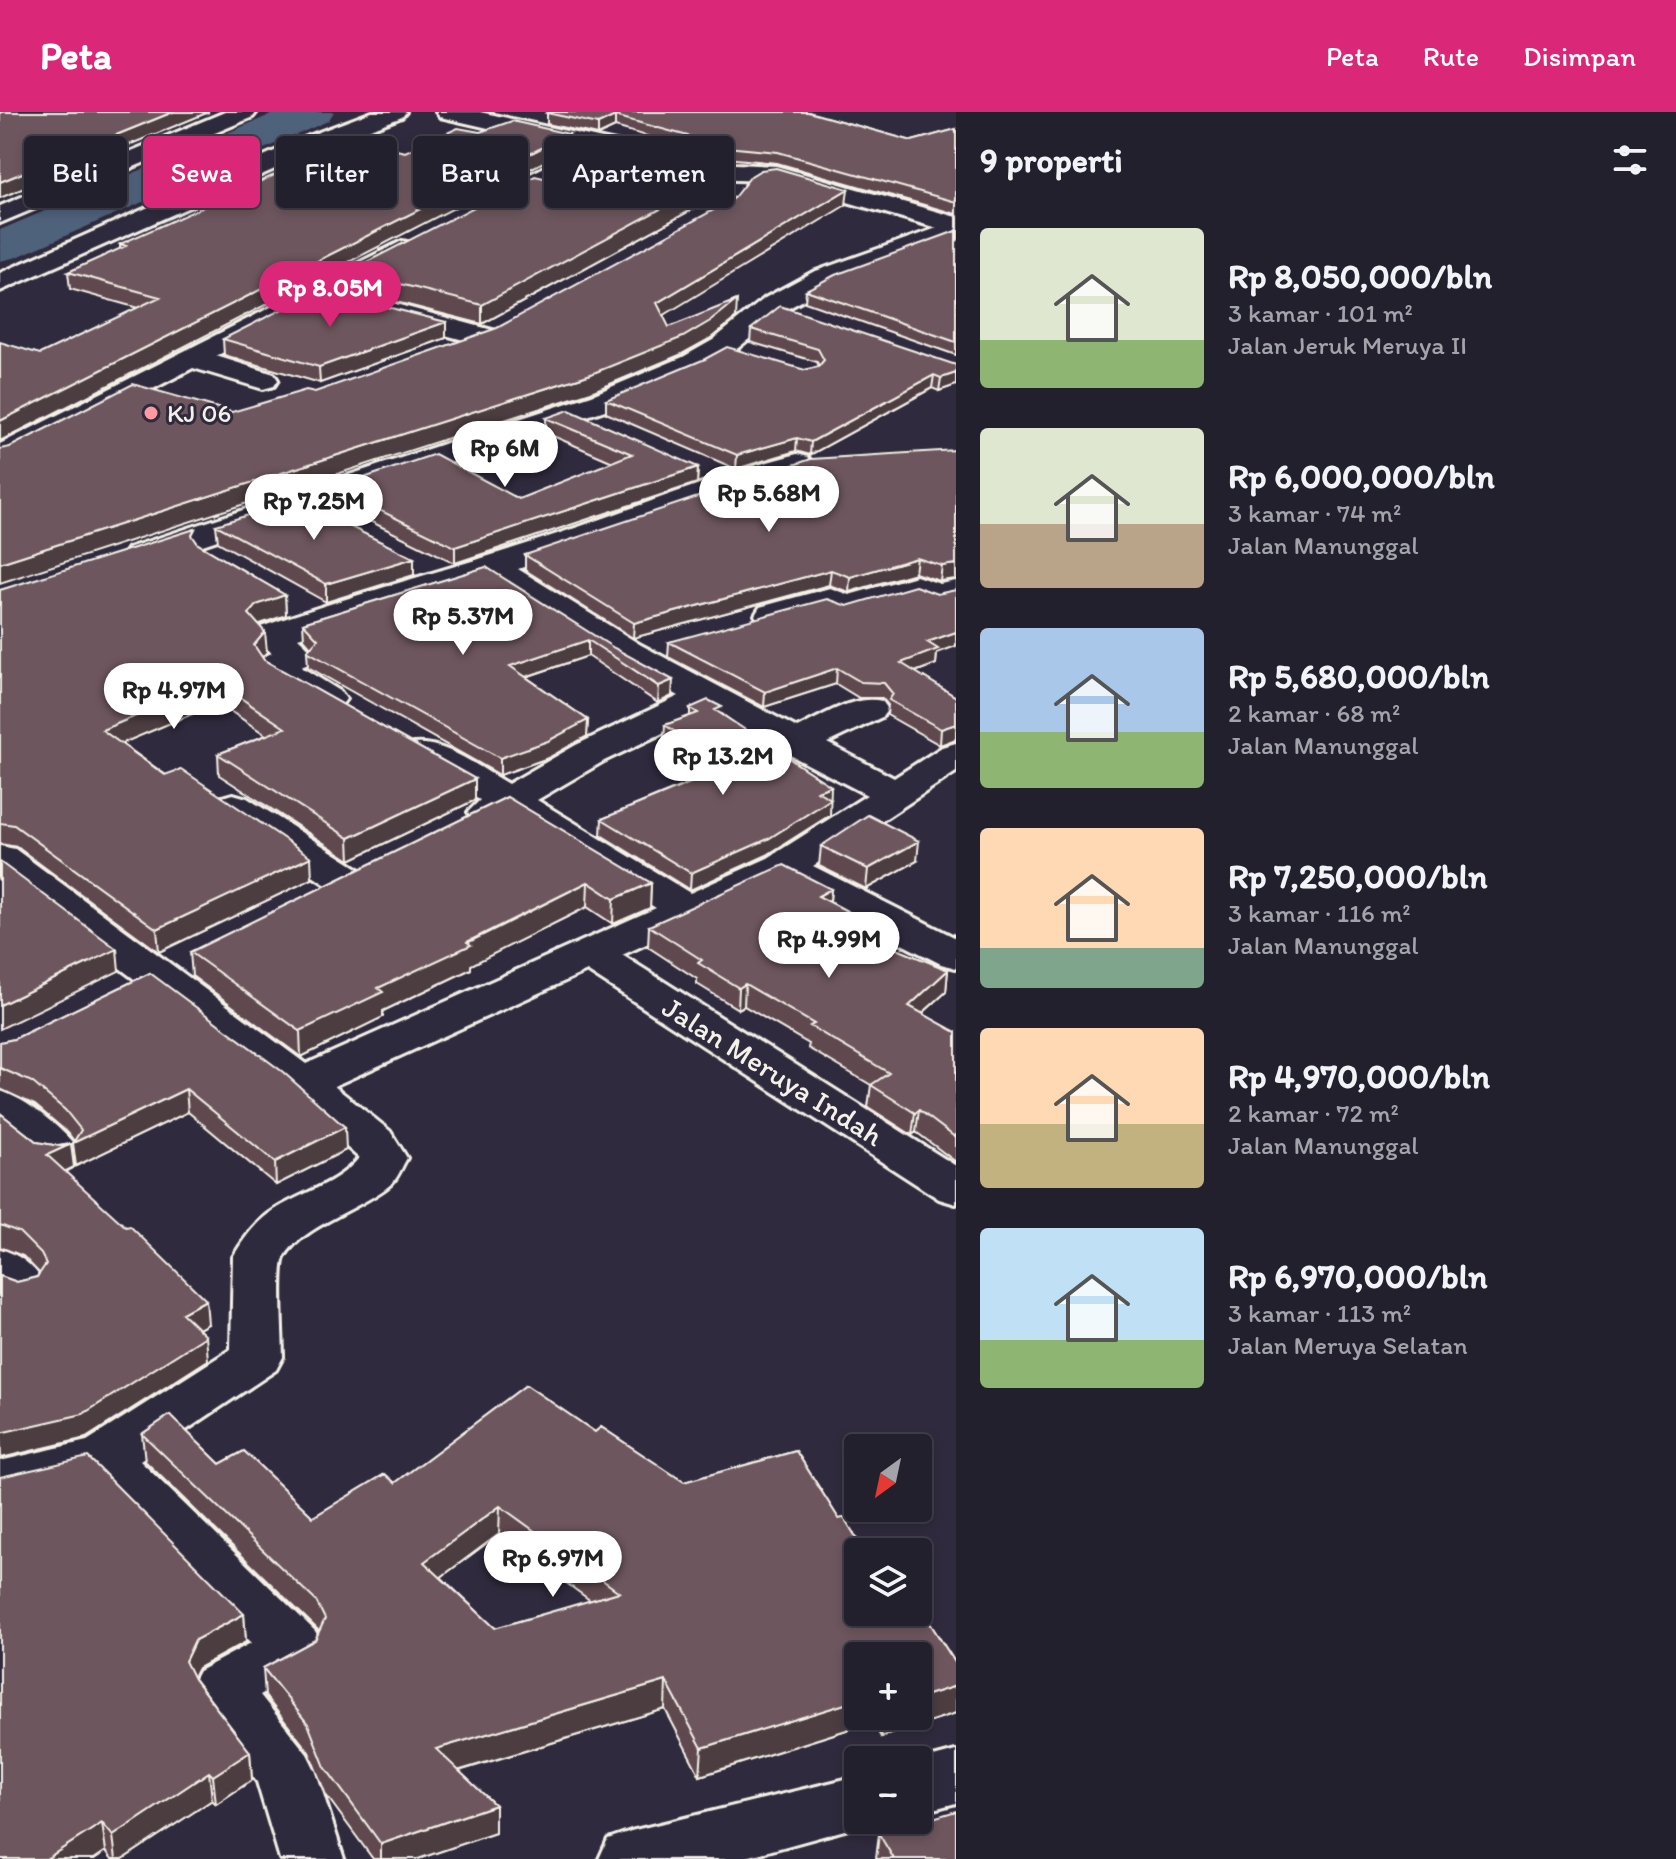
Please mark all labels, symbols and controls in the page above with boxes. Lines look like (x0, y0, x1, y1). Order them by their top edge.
text: Peta (40, 33, 112, 79)
text: Peta (1326, 39, 1379, 73)
text: Rute (1423, 39, 1479, 73)
text: Disimpan (1523, 39, 1636, 73)
chip: Beli (24, 136, 127, 208)
chip: Sewa (143, 136, 260, 208)
chip: Filter (276, 136, 397, 208)
chip: Baru (413, 136, 528, 208)
chip: Apartemen (544, 136, 734, 208)
icon: filters (1608, 138, 1652, 182)
text: 9 properti (980, 140, 1123, 181)
text: Rp 8,050,000/bln (1228, 256, 1492, 297)
icon: home (1044, 260, 1140, 356)
pin: Rp 8.05M (247, 261, 413, 329)
text: Rp 8.05M (277, 271, 383, 303)
text: 3 kamar · 101 m² (1228, 297, 1413, 329)
text: Jalan Jeruk Meruya II (1228, 329, 1467, 361)
place label: KJ 06 (167, 397, 231, 429)
marker: KJ 06 (142, 404, 160, 422)
pin: Rp 6M (449, 421, 561, 489)
text: Rp 6M (470, 431, 540, 463)
text: Rp 6,000,000/bln (1228, 456, 1495, 497)
icon: home (1044, 460, 1140, 556)
pin: Rp 5.68M (686, 466, 852, 534)
pin: Rp 7.25M (231, 474, 397, 542)
text: Rp 5.68M (717, 476, 821, 508)
text: Rp 7.25M (263, 484, 365, 516)
text: 3 kamar · 74 m² (1228, 497, 1401, 529)
text: Jalan Manunggal (1228, 529, 1419, 561)
pin: Rp 5.37M (380, 589, 546, 657)
text: Rp 5.37M (412, 599, 514, 631)
text: Rp 5,680,000/bln (1228, 656, 1489, 697)
icon: home (1044, 660, 1140, 756)
pin: Rp 4.97M (91, 663, 257, 731)
text: Rp 4.97M (122, 673, 226, 705)
text: 2 kamar · 68 m² (1228, 697, 1400, 729)
pin: Rp 13.2M (640, 729, 806, 797)
text: Jalan Manunggal (1228, 729, 1419, 761)
text: Rp 13.2M (672, 739, 774, 771)
text: Rp 7,250,000/bln (1228, 856, 1488, 897)
icon: home (1044, 860, 1140, 956)
text: 3 kamar · 116 m² (1228, 897, 1411, 929)
pin: Rp 4.99M (746, 912, 912, 980)
text: Rp 4.99M (777, 922, 881, 954)
text: Jalan Manunggal (1228, 929, 1419, 961)
street label: Jalan Meruya Indah (656, 988, 890, 1154)
text: Rp 4,970,000/bln (1228, 1056, 1490, 1097)
icon: home (1044, 1060, 1140, 1156)
text: 2 kamar · 72 m² (1228, 1097, 1399, 1129)
text: Jalan Manunggal (1228, 1129, 1419, 1161)
text: Rp 6,970,000/bln (1228, 1256, 1488, 1297)
icon: home (1044, 1260, 1140, 1356)
text: 3 kamar · 113 m² (1228, 1297, 1411, 1329)
text: Jalan Meruya Selatan (1228, 1329, 1468, 1361)
north arrow (844, 1434, 932, 1522)
map controls (844, 1434, 932, 1834)
pin: Rp 6.97M (470, 1531, 636, 1599)
button: layers (844, 1538, 932, 1626)
text: Rp 6.97M (502, 1541, 604, 1573)
button: + (844, 1642, 932, 1730)
button: − (844, 1746, 932, 1834)

